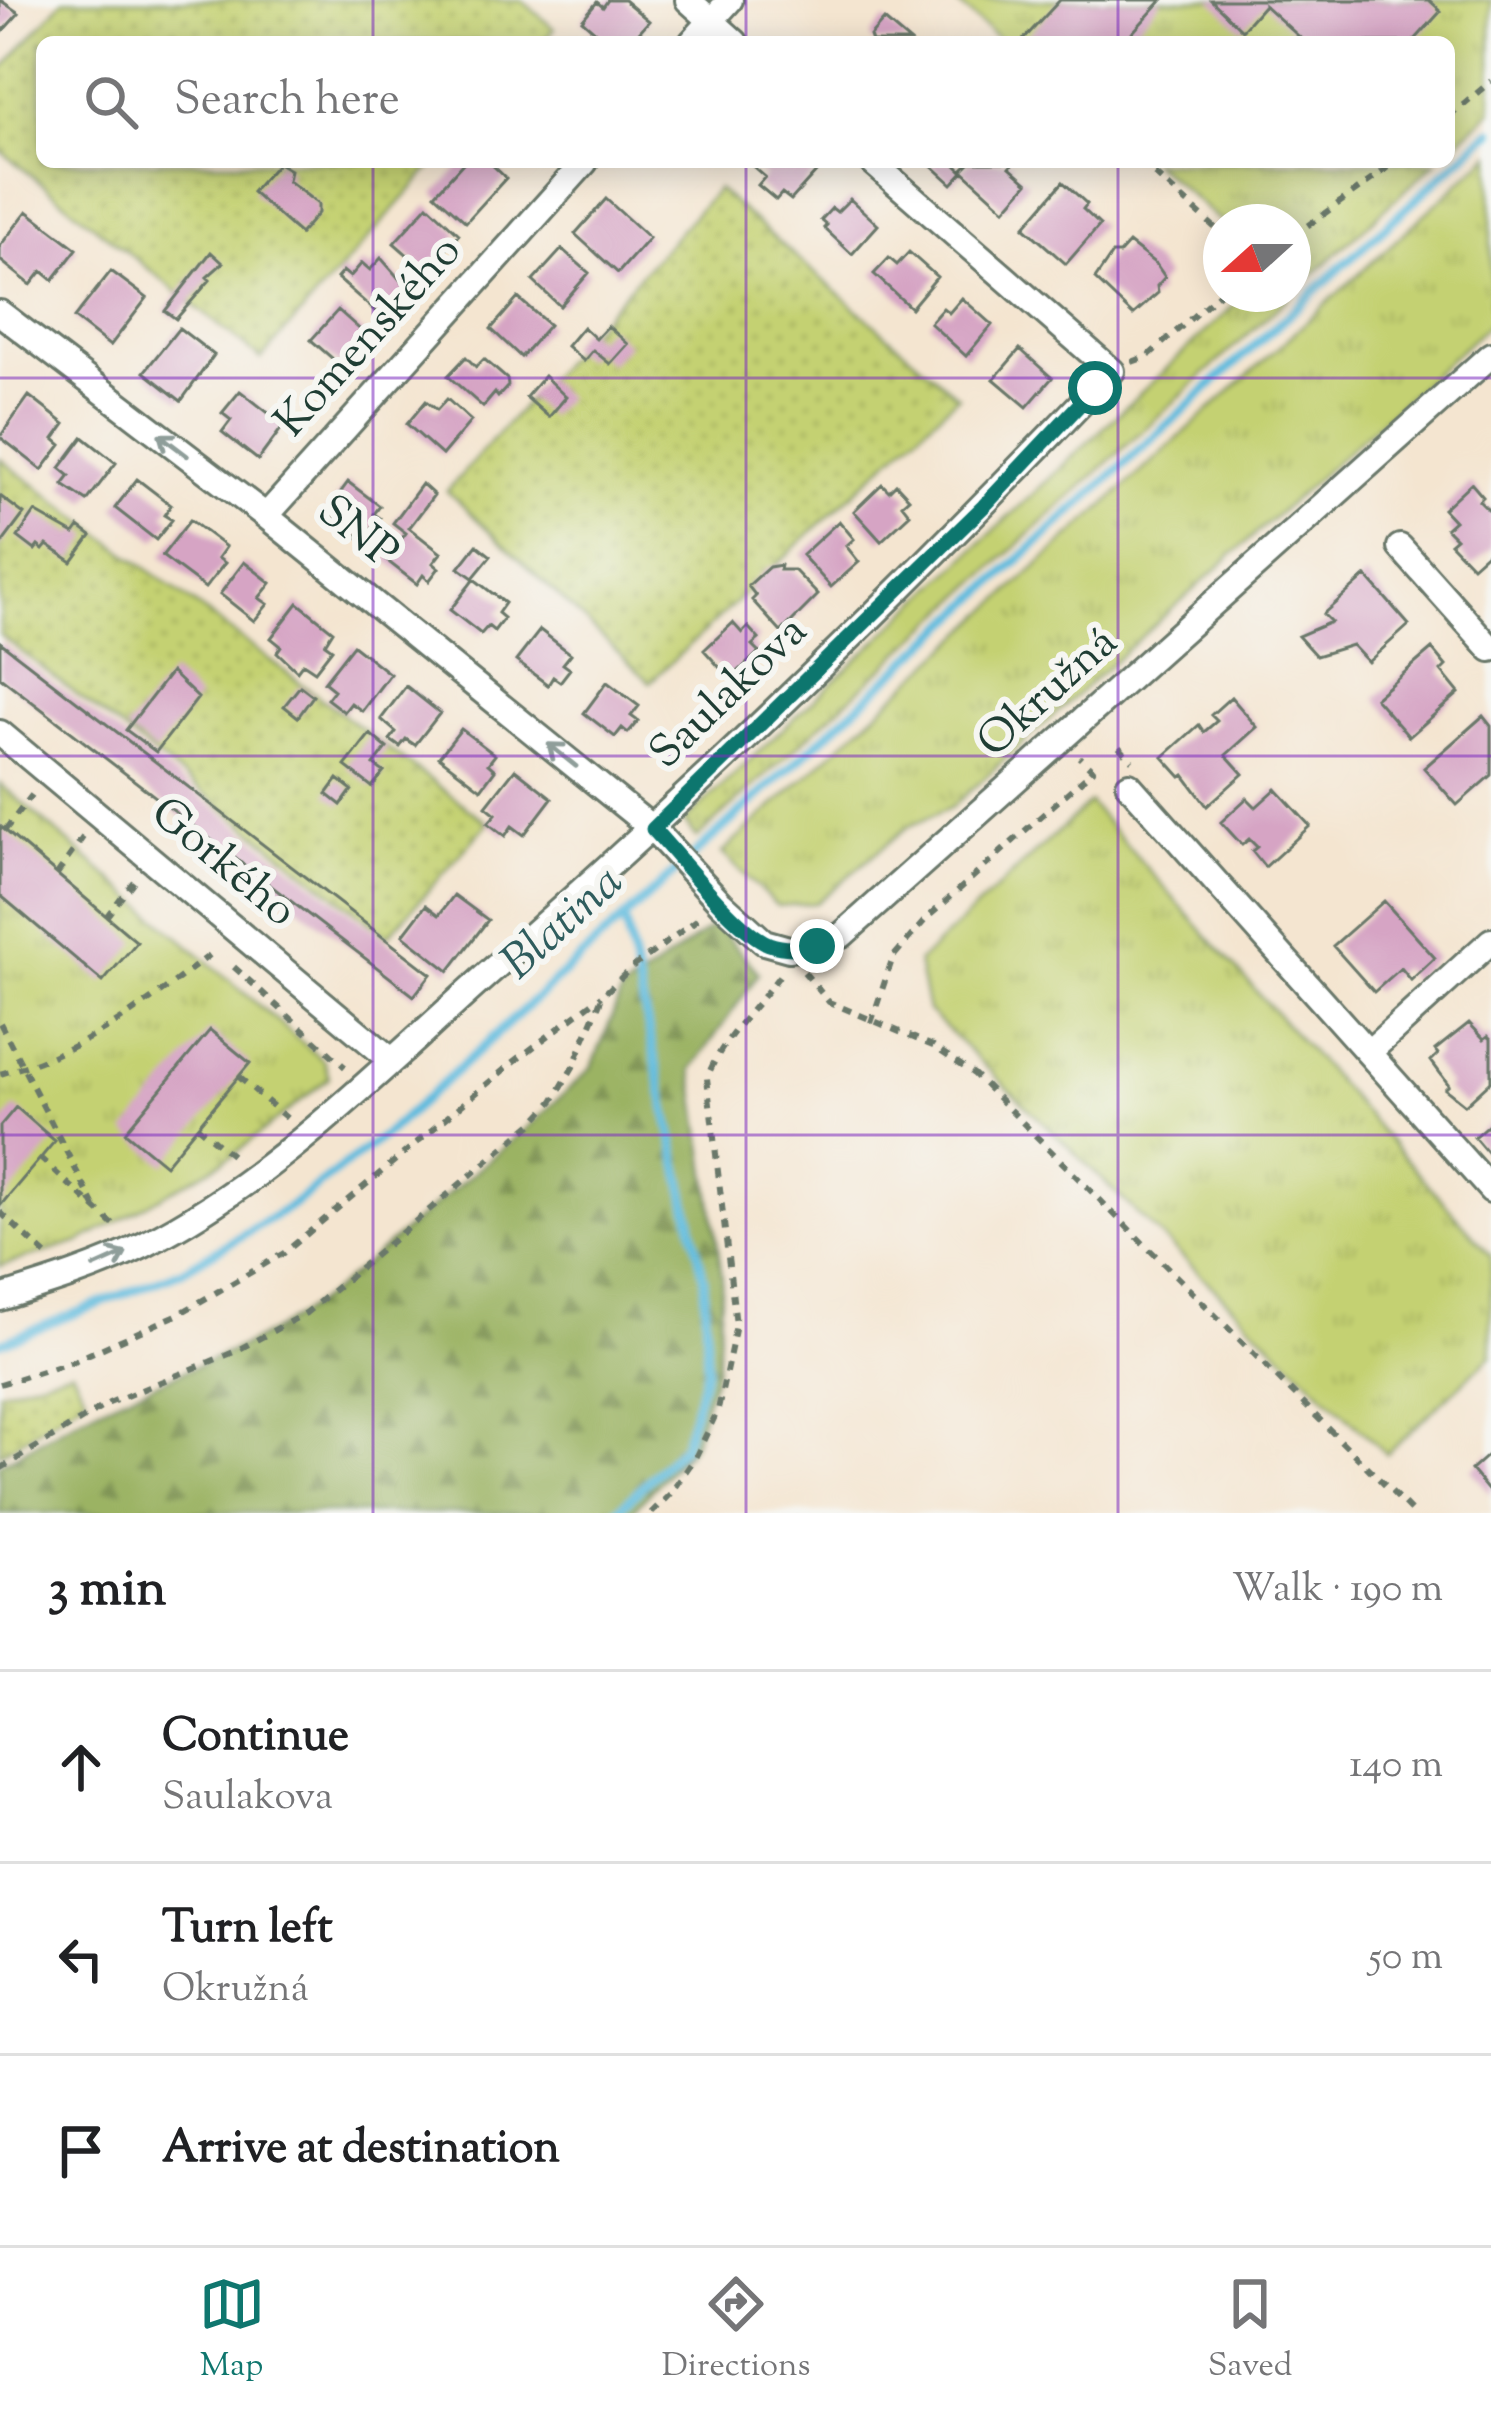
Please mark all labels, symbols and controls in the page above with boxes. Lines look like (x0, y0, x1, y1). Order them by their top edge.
search box (36, 36, 1455, 168)
icon: search (78, 69, 144, 135)
text: Search here (174, 70, 400, 135)
north arrow (1203, 204, 1311, 312)
street label: Komenského (261, 223, 479, 453)
route start (1068, 361, 1122, 415)
one-way arrow (158, 432, 190, 459)
street label: SNP (302, 481, 410, 587)
street label: Saulakova (636, 602, 824, 786)
street label: Okružná (964, 613, 1134, 775)
one-way arrow (547, 742, 579, 769)
street label: Gorkého (135, 783, 309, 945)
water label: Blatina (488, 851, 640, 997)
route end (790, 919, 844, 973)
one-way arrow (92, 1247, 128, 1269)
text: 3 min (48, 1555, 166, 1628)
text: Walk · 190 m (1232, 1563, 1443, 1619)
text: Continue (162, 1706, 349, 1771)
icon: ahead (48, 1734, 114, 1800)
text: 140 m (1349, 1739, 1443, 1795)
text: Saulakova (162, 1771, 333, 1827)
text: Turn left (162, 1898, 333, 1963)
icon: left (48, 1926, 114, 1992)
text: 50 m (1368, 1931, 1443, 1987)
text: Okružná (162, 1963, 309, 2019)
icon: arrive (48, 2118, 114, 2184)
text: Arrive at destination (162, 2118, 560, 2183)
tab: Map (199, 2271, 265, 2391)
tab: Directions (662, 2271, 811, 2391)
tab: Saved (1208, 2271, 1292, 2391)

